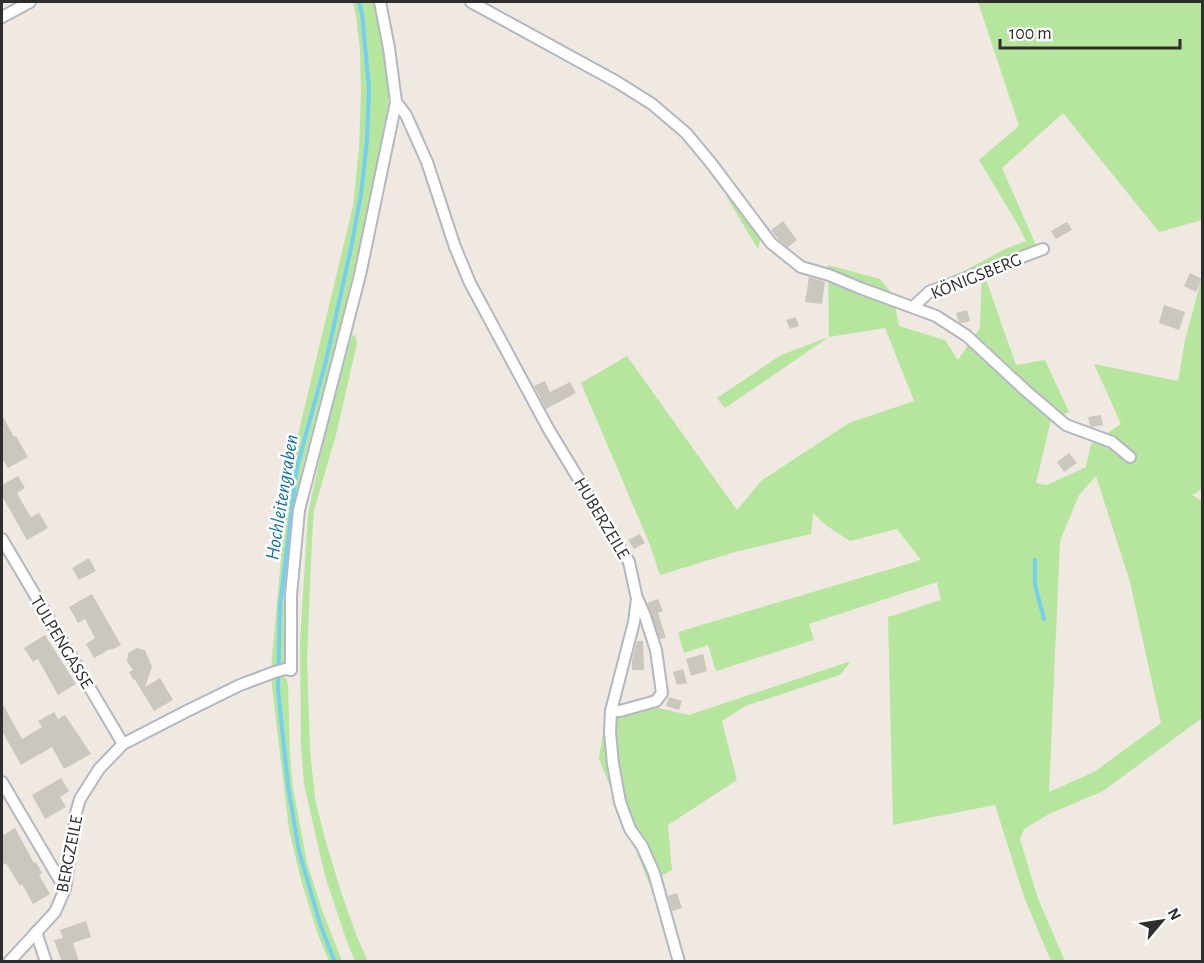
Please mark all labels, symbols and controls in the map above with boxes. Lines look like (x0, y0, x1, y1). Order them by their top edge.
scale bar (1000, 12, 1180, 50)
text: 100 m (1009, 25, 1052, 43)
street label: KÖNIGSBERG (928, 249, 1024, 303)
water label: Hochleitengraben (262, 433, 302, 561)
street label: HUBERZEILE (570, 475, 632, 562)
street label: TULPENGASSE (27, 593, 96, 692)
street label: BERGZEILE (54, 814, 86, 894)
north arrow (1132, 891, 1192, 951)
text: N (1165, 905, 1184, 923)

